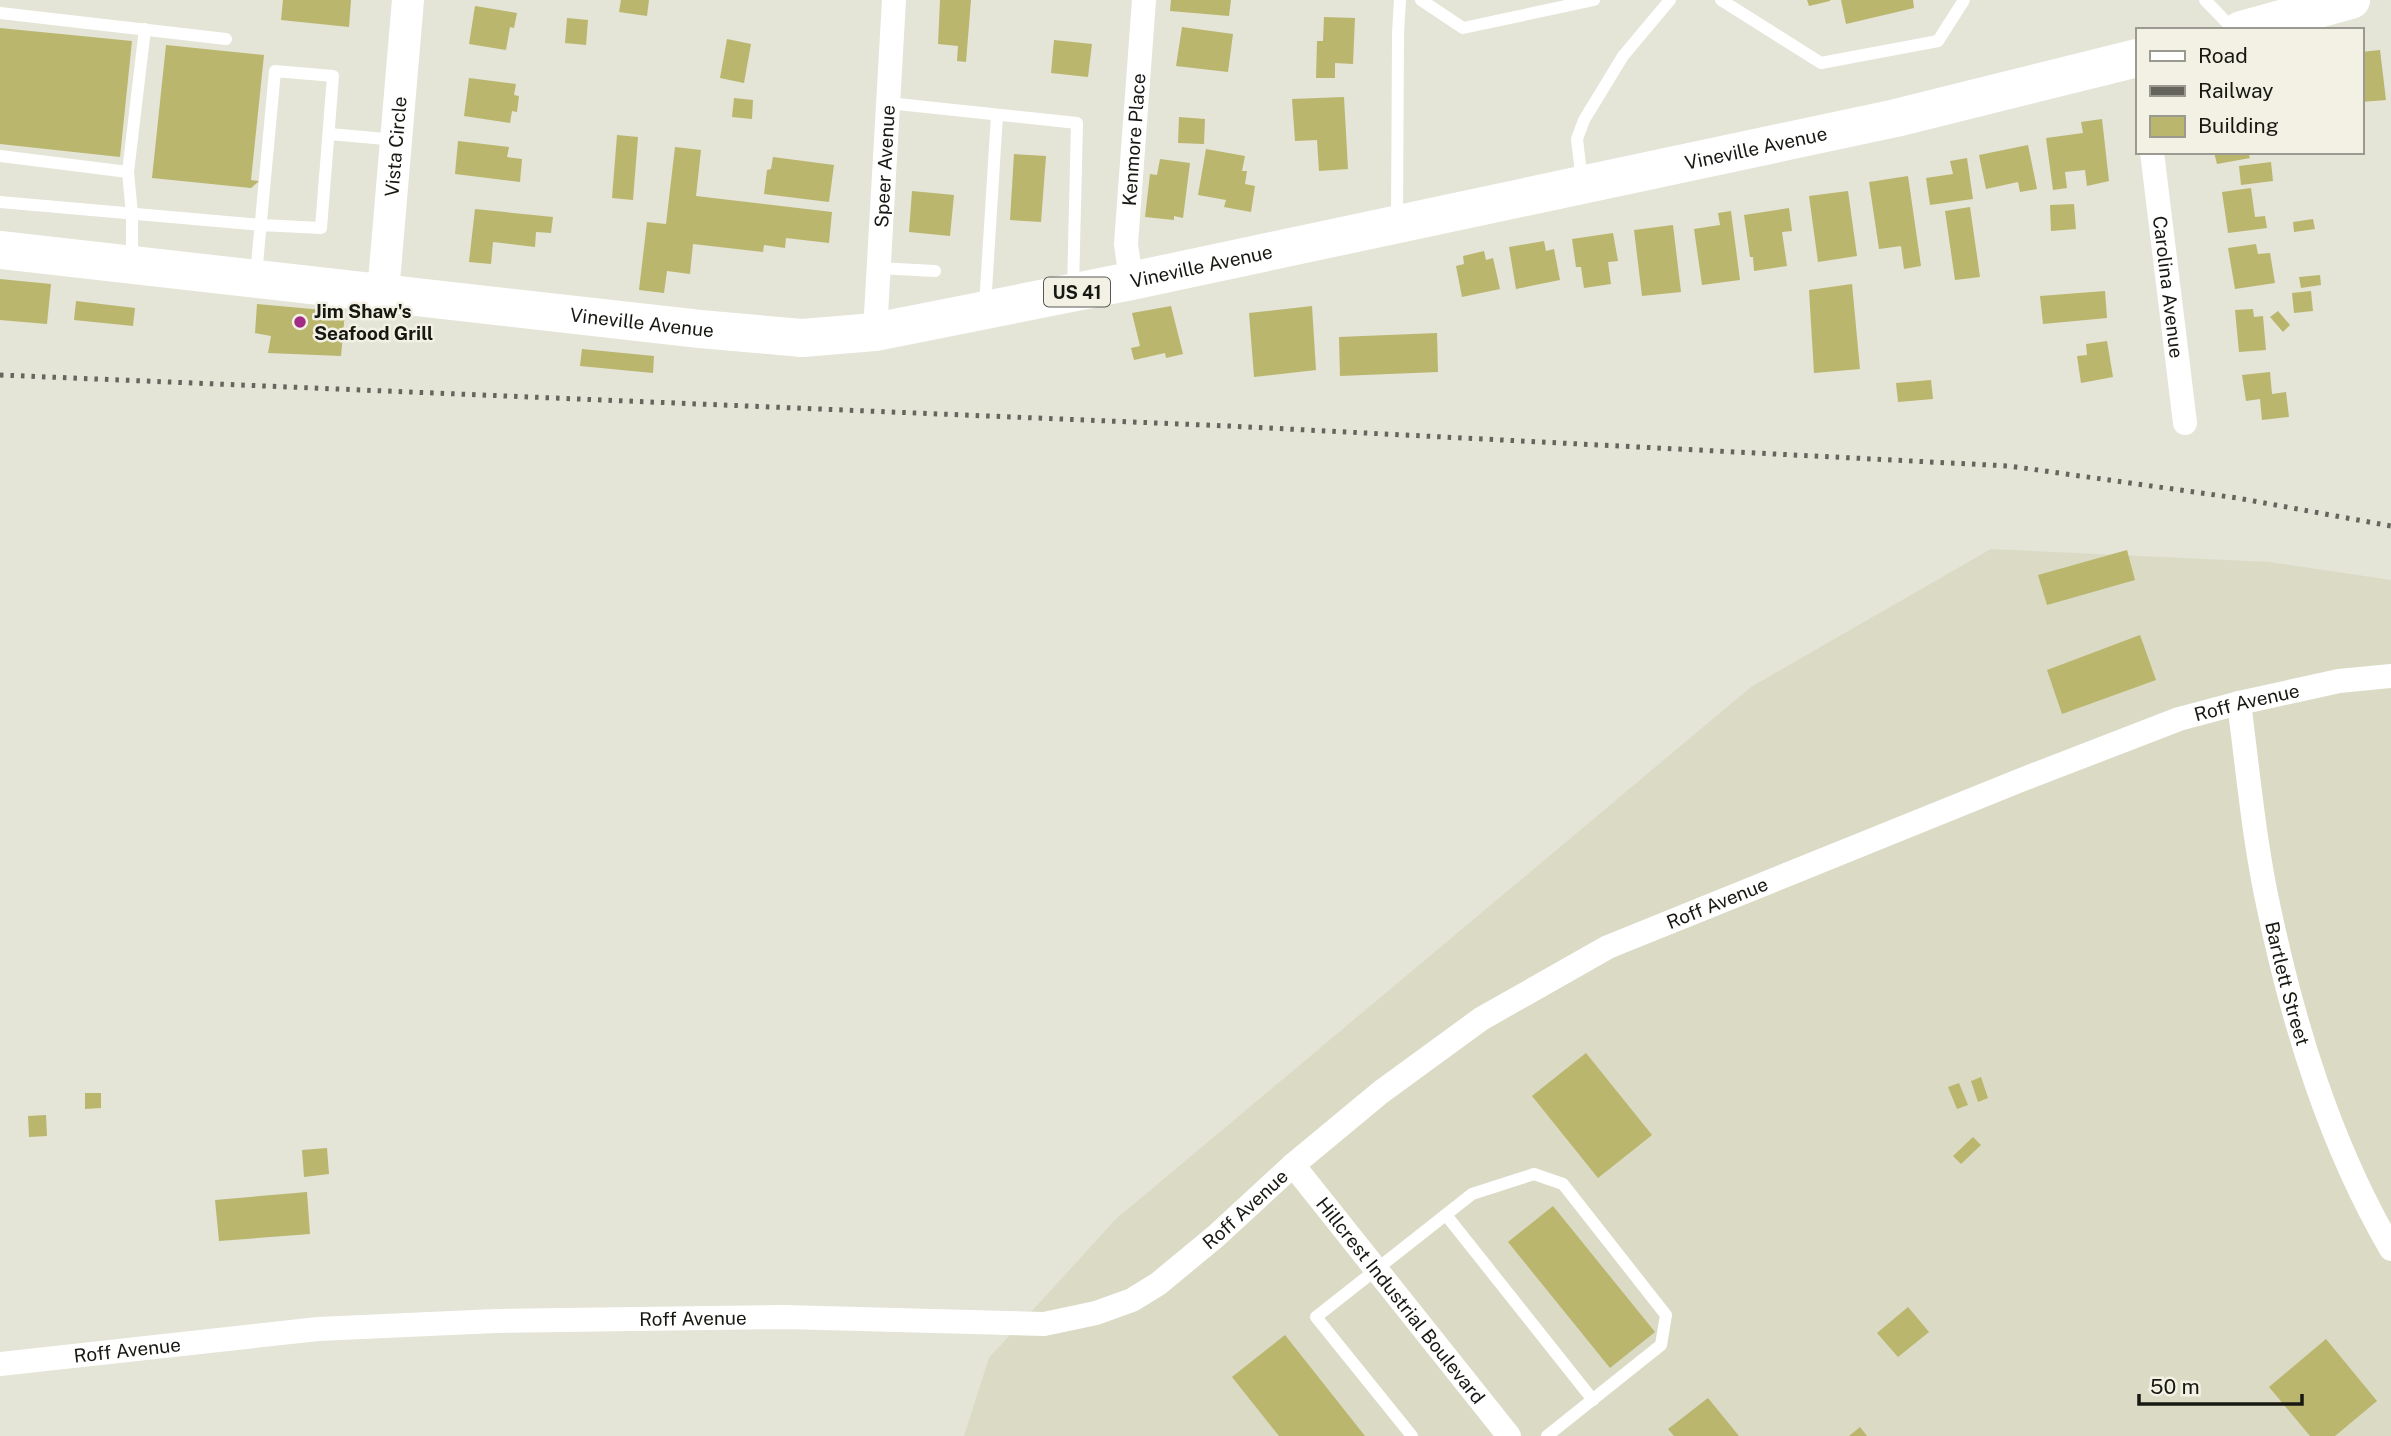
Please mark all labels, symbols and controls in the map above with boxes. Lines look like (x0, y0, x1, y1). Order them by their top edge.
legend (2136, 28, 2363, 154)
text: Road (2198, 43, 2248, 68)
street label: Kenmore Place (1118, 72, 1150, 207)
text: Railway (2198, 78, 2274, 103)
street label: Vista Circle (380, 95, 411, 198)
street label: Speer Avenue (870, 104, 899, 228)
text: Building (2198, 113, 2279, 138)
street label: Vineville Avenue (1683, 122, 1829, 174)
street label: Carolina Avenue (2149, 215, 2188, 359)
street label: Vineville Avenue (1128, 240, 1274, 292)
road number: US 41 (1044, 278, 1110, 306)
place label: Jim Shaw's Seafood Grill (314, 300, 433, 344)
street label: Vineville Avenue (569, 303, 715, 341)
marker: Jim Shaw's Seafood Grill (292, 314, 308, 330)
street label: Roff Avenue (2192, 679, 2301, 725)
street label: Roff Avenue (1663, 873, 1771, 933)
street label: Bartlett Street (2261, 919, 2314, 1048)
street label: Roff Avenue (1198, 1165, 1292, 1254)
street label: Hillcrest Industrial Boulevard (1312, 1193, 1490, 1408)
street label: Roff Avenue (639, 1307, 747, 1330)
street label: Roff Avenue (73, 1333, 182, 1367)
scale bar (2139, 1362, 2302, 1406)
text: 50 m (2150, 1374, 2200, 1399)

